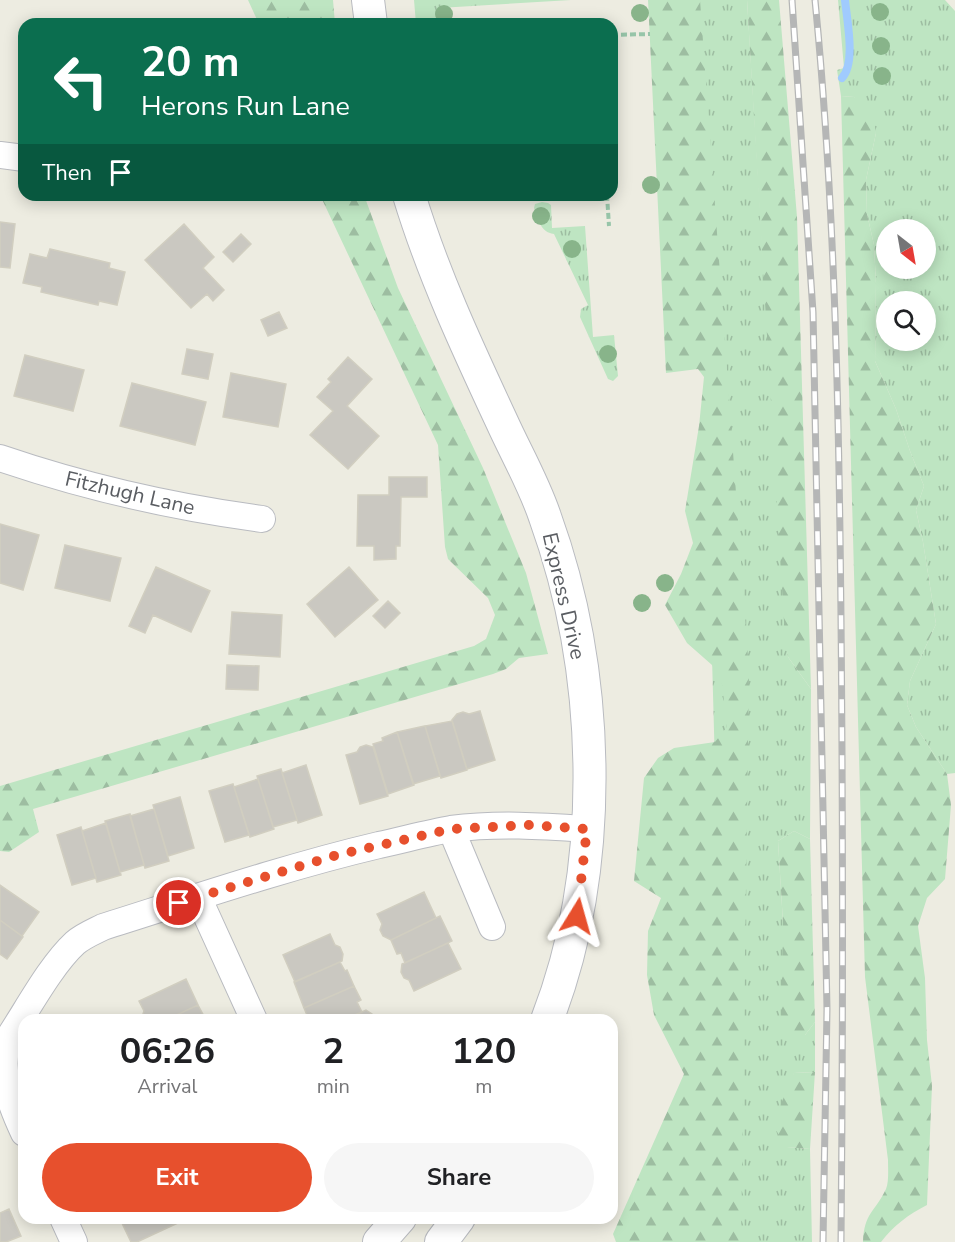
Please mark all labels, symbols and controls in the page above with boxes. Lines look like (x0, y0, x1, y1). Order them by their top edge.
text: 20 m (141, 34, 240, 91)
icon: left (42, 42, 120, 120)
text: Herons Run Lane (141, 88, 350, 125)
icon: arrive (104, 156, 137, 189)
text: Then (42, 158, 92, 188)
north arrow (876, 219, 936, 279)
map controls (876, 219, 936, 351)
button: search (876, 291, 936, 351)
street label: Fitzhugh Lane (62, 464, 198, 522)
street label: Express Drive (536, 530, 592, 662)
pin (153, 877, 204, 928)
position arrow (545, 884, 609, 948)
icon: arrive (162, 886, 195, 919)
text: 06:26 (120, 1027, 215, 1076)
text: 2 (322, 1027, 344, 1076)
text: 120 (451, 1027, 516, 1076)
text: Arrival (137, 1073, 197, 1100)
text: min (317, 1073, 350, 1100)
text: m (475, 1073, 492, 1100)
button: Exit (42, 1143, 312, 1212)
button: Share (324, 1143, 594, 1212)

